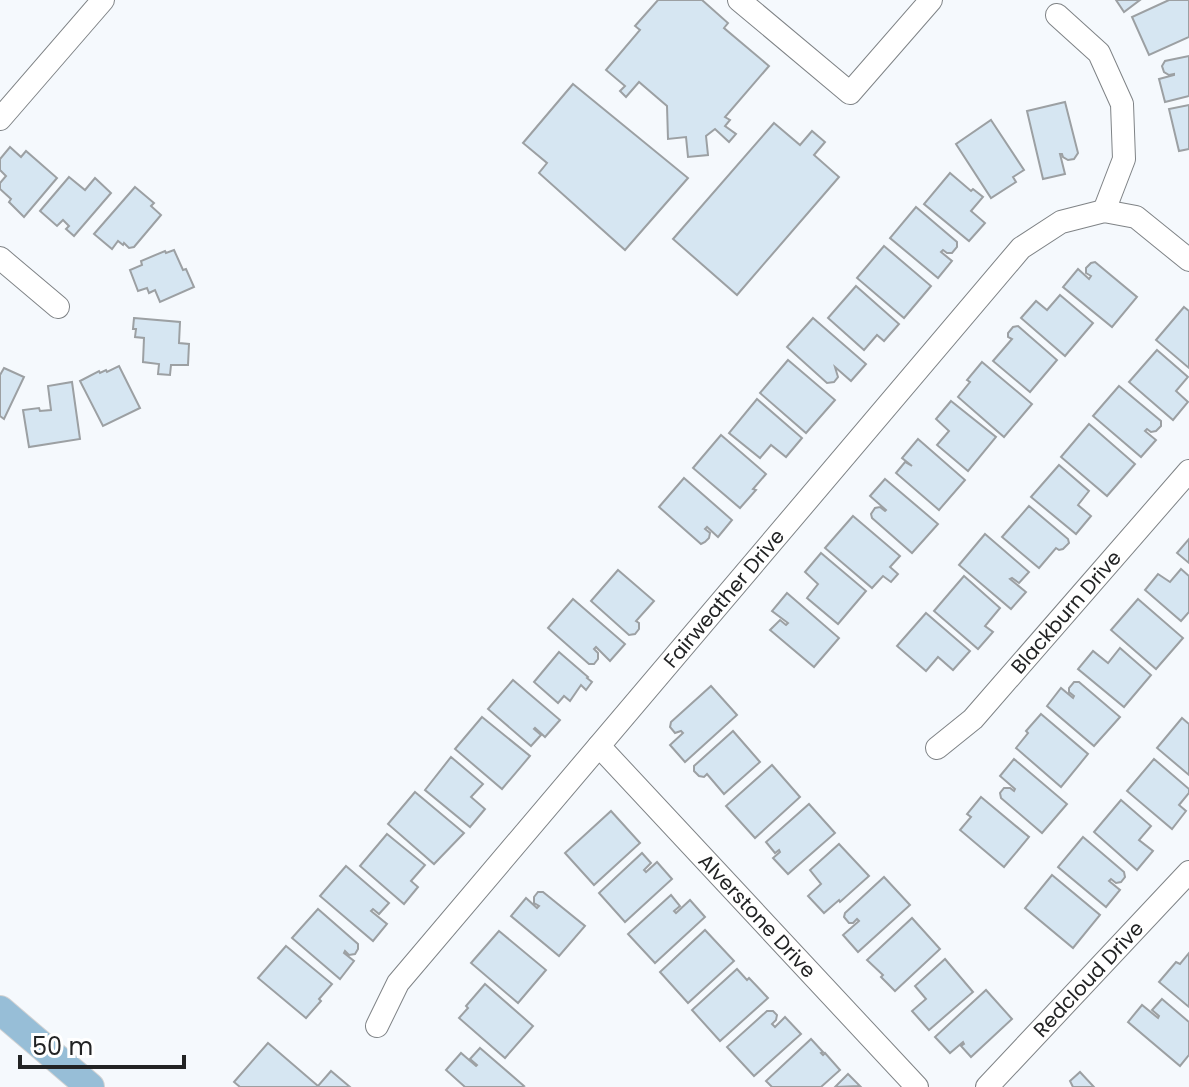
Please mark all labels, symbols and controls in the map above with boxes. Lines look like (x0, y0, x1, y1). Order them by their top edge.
street label: Fairweather Drive (657, 523, 791, 674)
street label: Blackburn Drive (1005, 544, 1128, 680)
street label: Alverstone Drive (692, 847, 822, 984)
street label: Redcloud Drive (1027, 915, 1150, 1043)
scale bar (20, 1019, 184, 1069)
text: 50 m (32, 1030, 93, 1063)

